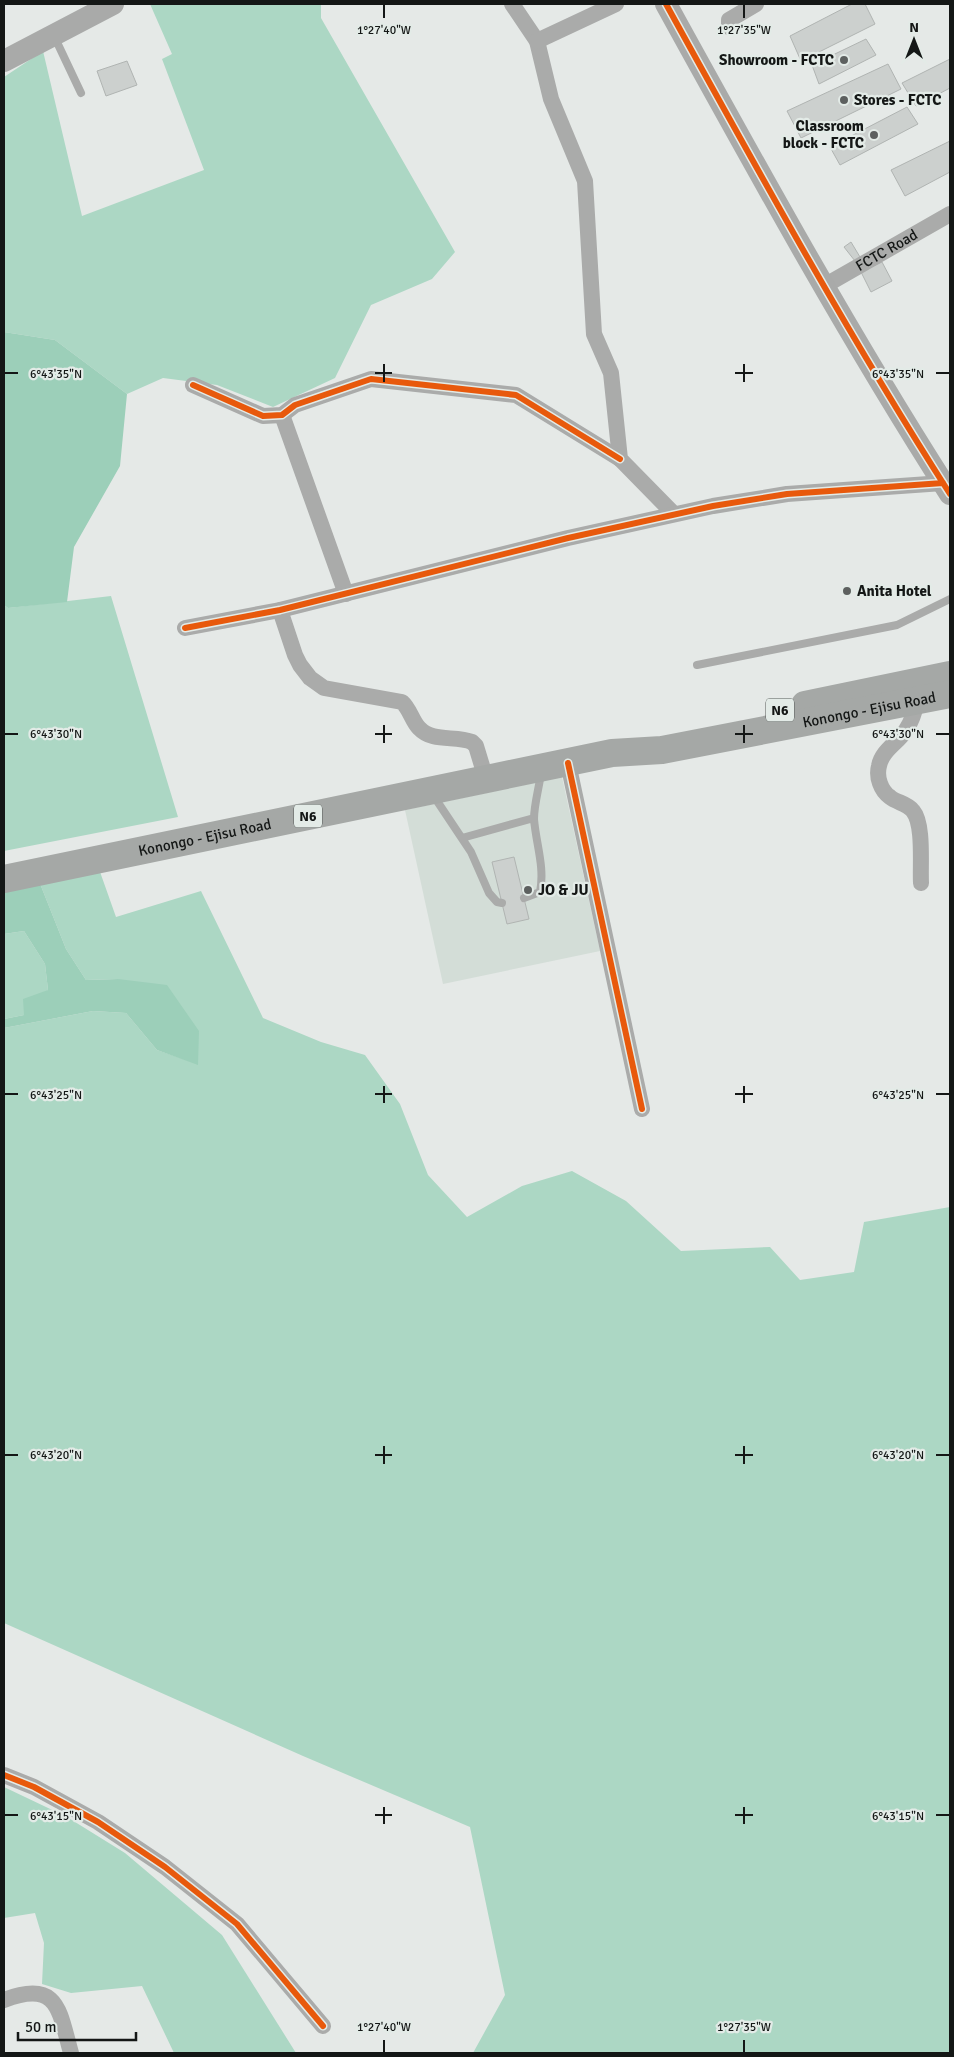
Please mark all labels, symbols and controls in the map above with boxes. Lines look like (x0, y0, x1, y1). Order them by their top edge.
north arrow (889, 15, 939, 65)
text: N (909, 19, 919, 36)
text: 1°27'40"W (357, 23, 411, 38)
text: 1°27'35"W (717, 23, 771, 38)
place label: Showroom - FCTC (719, 51, 834, 69)
marker: Showroom - FCTC (838, 54, 850, 66)
place label: Stores - FCTC (854, 91, 941, 109)
marker: Stores - FCTC (838, 94, 850, 106)
place label: Classroom block - FCTC (783, 117, 864, 152)
marker: Classroom block - FCTC (868, 129, 880, 141)
street label: FCTC Road (852, 225, 921, 275)
text: 6°43'35"N (30, 367, 82, 382)
text: 6°43'35"N (872, 367, 924, 382)
place label: Anita Hotel (857, 582, 932, 600)
marker: Anita Hotel (841, 585, 853, 597)
street label: Konongo - Ejisu Road (801, 688, 937, 731)
road number: N6 (766, 698, 794, 722)
text: 6°43'30"N (30, 727, 82, 742)
text: 6°43'30"N (872, 727, 924, 742)
road number: N6 (294, 804, 322, 828)
street label: Konongo - Ejisu Road (137, 815, 273, 860)
place label: JO & JU (538, 881, 589, 899)
marker: JO & JU (522, 884, 534, 896)
text: 6°43'25"N (30, 1088, 82, 1103)
text: 6°43'25"N (872, 1088, 924, 1103)
text: 6°43'20"N (30, 1448, 82, 1463)
text: 6°43'20"N (872, 1448, 924, 1463)
text: 6°43'15"N (30, 1809, 82, 1824)
text: 6°43'15"N (872, 1809, 924, 1824)
scale bar (18, 2010, 135, 2042)
text: 50 m (25, 2018, 56, 2036)
text: 1°27'40"W (357, 2020, 411, 2035)
text: 1°27'35"W (717, 2020, 771, 2035)

